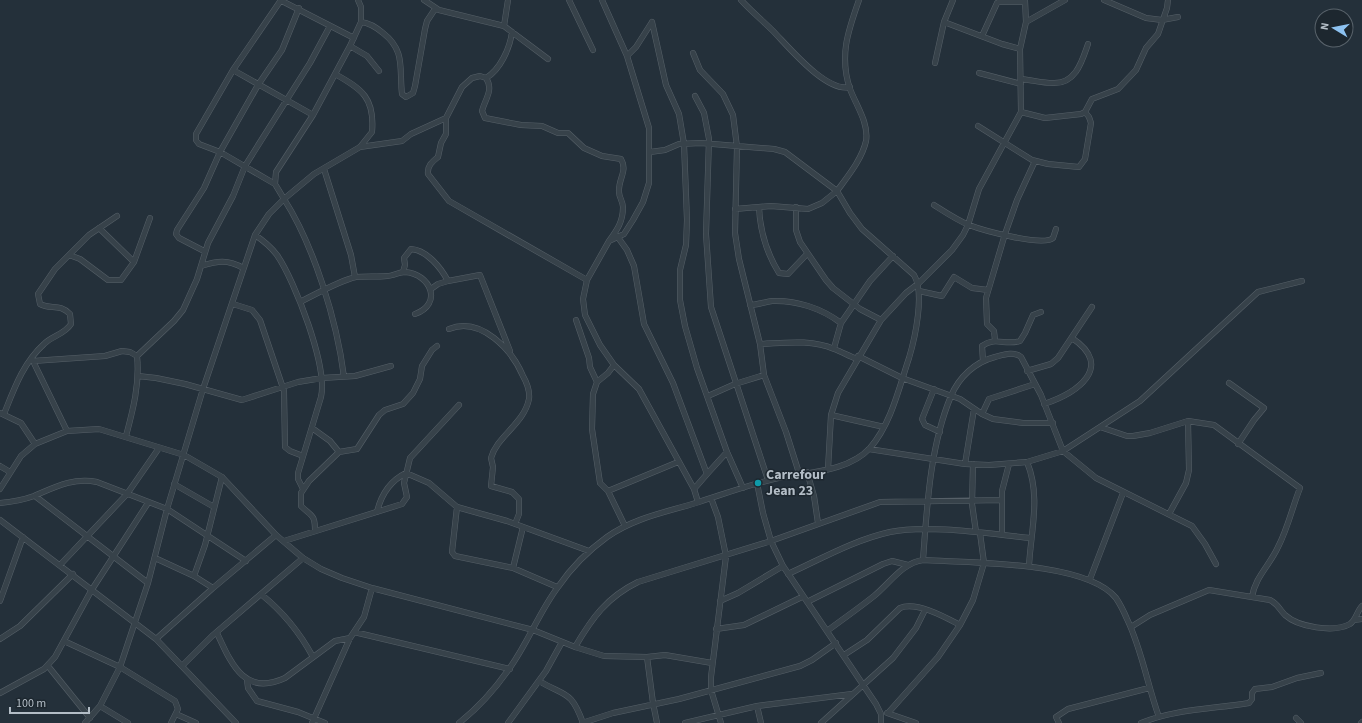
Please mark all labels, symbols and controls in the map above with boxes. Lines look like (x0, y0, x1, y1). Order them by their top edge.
north arrow (1314, 8, 1354, 48)
text: N (1317, 21, 1333, 31)
place label: Carrefour Jean 23 (766, 465, 826, 501)
marker: Carrefour Jean 23 (753, 478, 763, 488)
scale bar (10, 689, 89, 715)
text: 100 m (16, 695, 46, 712)

